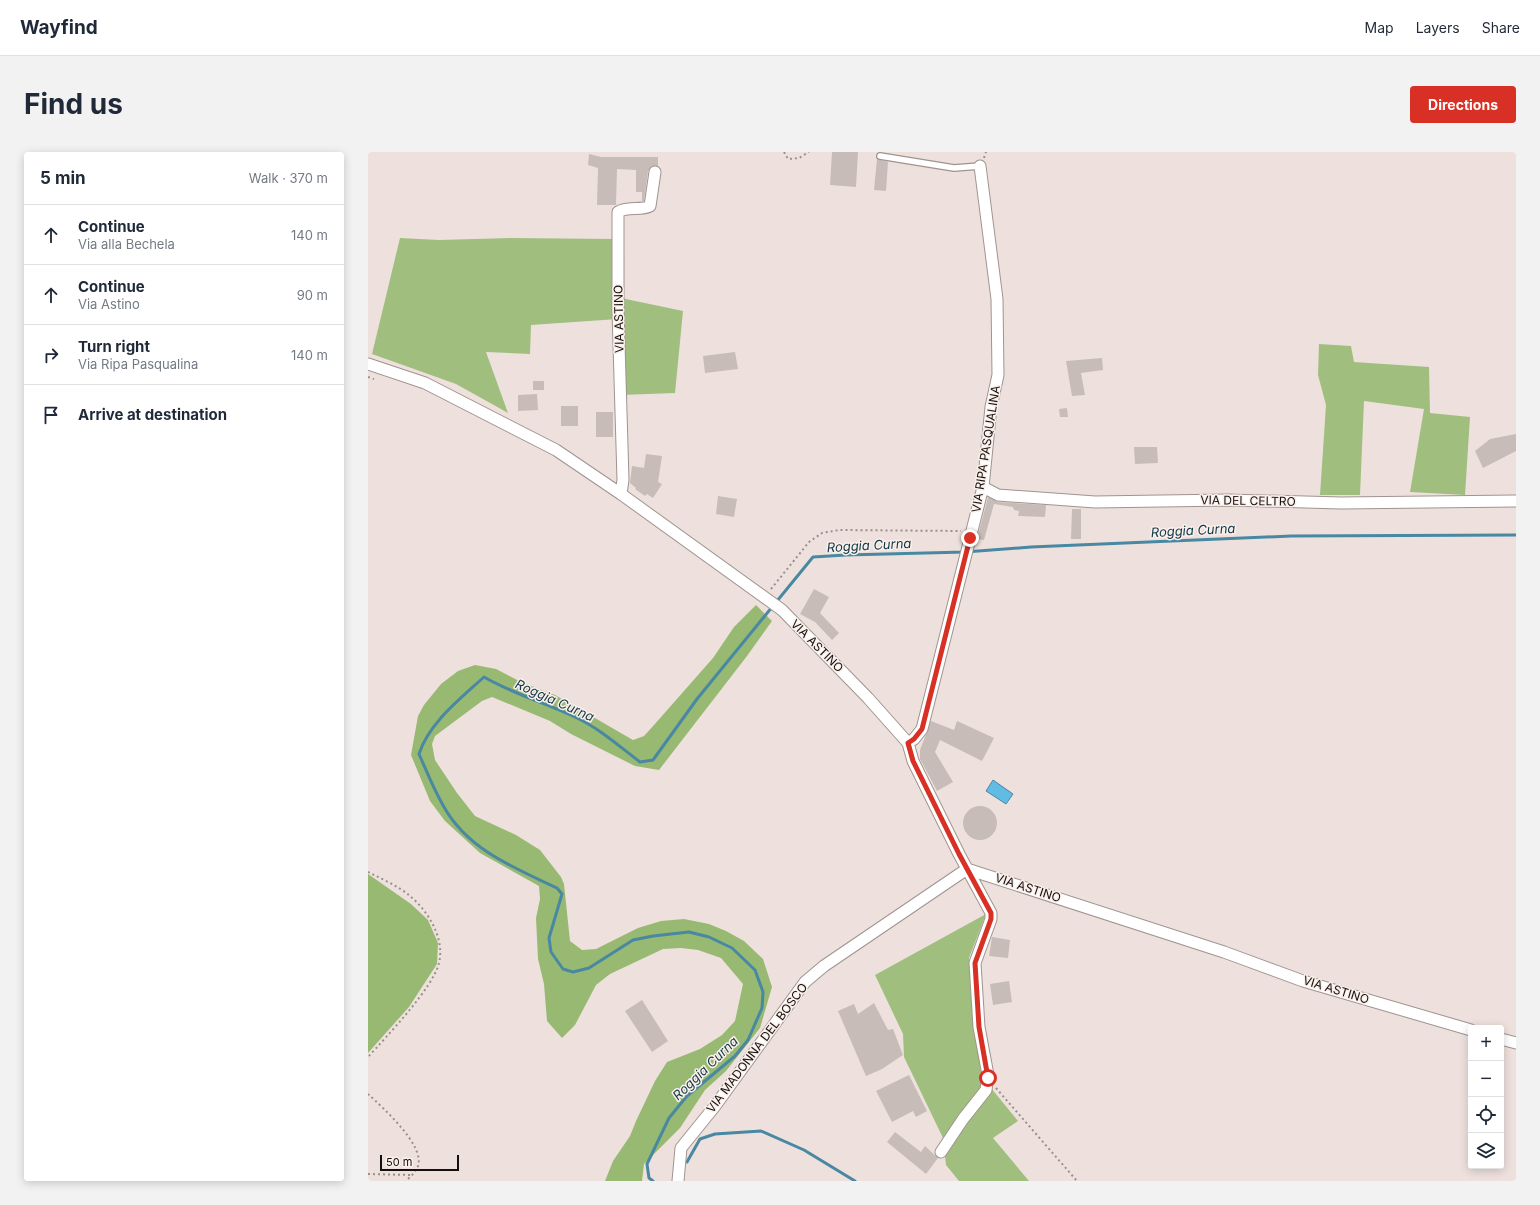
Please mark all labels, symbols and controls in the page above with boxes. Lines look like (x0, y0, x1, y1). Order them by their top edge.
text: Wayfind (20, 16, 98, 39)
text: Map (1365, 19, 1394, 36)
text: Layers (1416, 19, 1460, 36)
text: Share (1482, 19, 1520, 36)
button: Directions (1410, 86, 1516, 123)
text: Find us (24, 87, 123, 121)
text: 5 min (40, 168, 86, 188)
text: Walk · 370 m (249, 170, 328, 186)
text: Continue (78, 217, 145, 236)
icon: ahead (40, 224, 62, 246)
text: 140 m (291, 227, 328, 243)
text: Via alla Bechela (78, 236, 175, 252)
text: Continue (78, 277, 145, 296)
icon: ahead (40, 284, 62, 306)
street label: VIA ASTINO (610, 285, 627, 353)
text: 90 m (297, 287, 328, 303)
text: Via Astino (78, 296, 140, 312)
text: Turn right (78, 337, 150, 356)
icon: right (40, 344, 62, 366)
text: 140 m (291, 347, 328, 363)
text: Via Ripa Pasqualina (78, 356, 198, 372)
street label: VIA RIPA PASQUALINA (968, 384, 1003, 514)
icon: arrive (40, 404, 62, 426)
text: Arrive at destination (78, 405, 227, 424)
street label: VIA DEL CELTRO (1200, 492, 1296, 509)
water label: Roggia Curna (1150, 520, 1236, 540)
route end (961, 529, 979, 547)
water label: Roggia Curna (826, 535, 912, 555)
street label: VIA ASTINO (788, 616, 847, 675)
water label: Roggia Curna (513, 675, 597, 725)
street label: VIA ASTINO (993, 870, 1063, 905)
street label: VIA ASTINO (1301, 972, 1371, 1007)
street label: VIA MADONNA DEL BOSCO (703, 980, 810, 1116)
map controls (1468, 1025, 1504, 1169)
button: + (1468, 1025, 1504, 1061)
water label: Roggia Curna (669, 1033, 741, 1103)
button: − (1468, 1061, 1504, 1097)
route start (979, 1069, 997, 1087)
button: locate (1468, 1097, 1504, 1133)
button: layers (1468, 1133, 1504, 1169)
scale bar (380, 1153, 459, 1172)
text: 50 m (386, 1155, 412, 1169)

